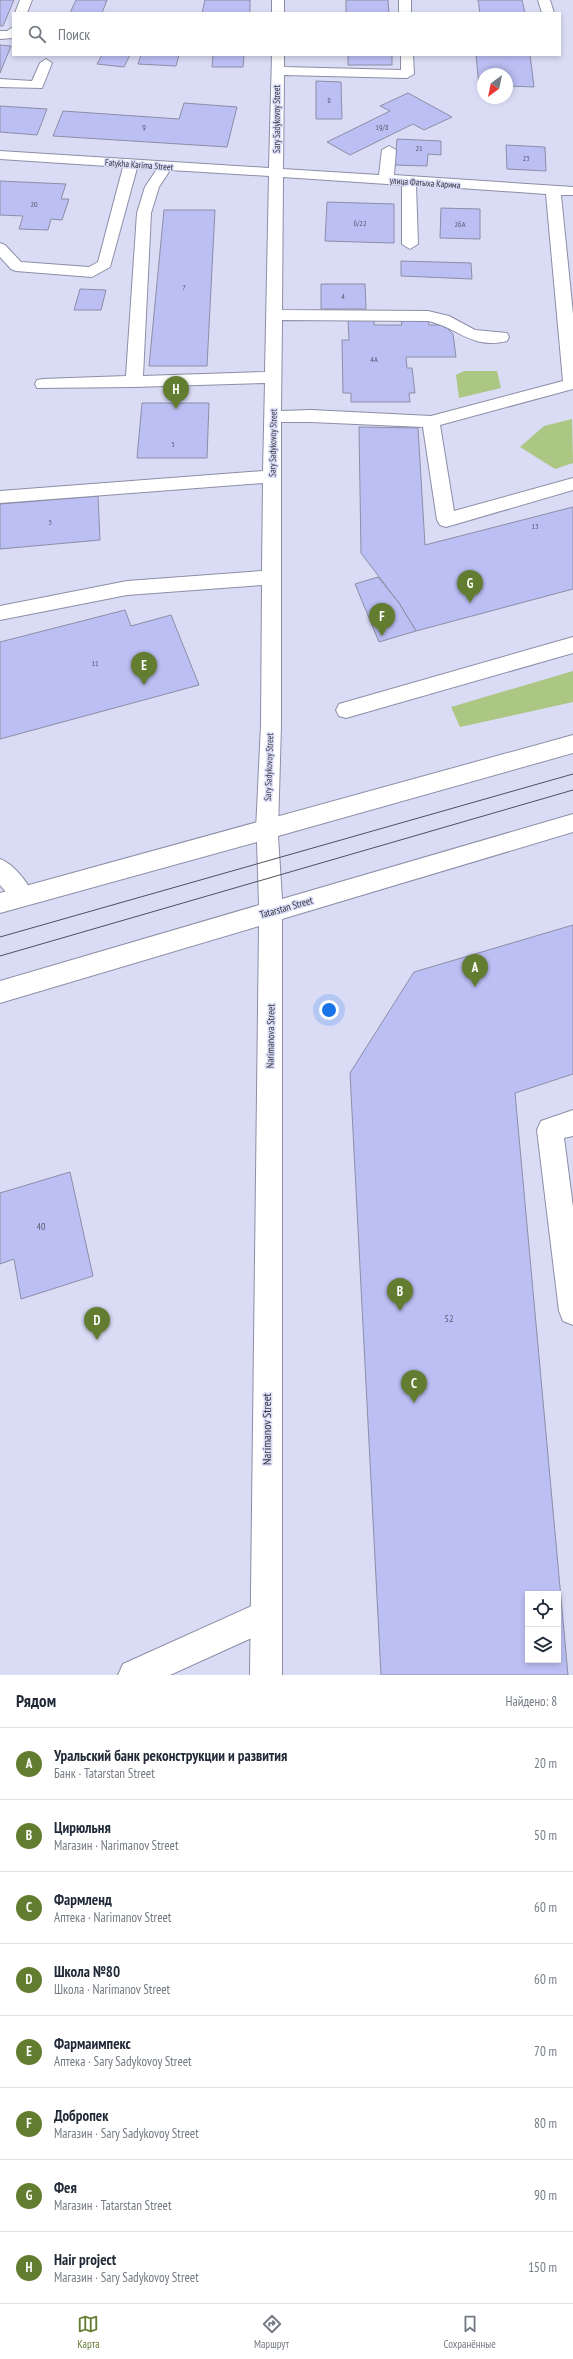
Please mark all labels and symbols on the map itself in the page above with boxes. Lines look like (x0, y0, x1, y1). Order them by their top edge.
north arrow (477, 68, 513, 104)
street label: Sary Sadykovoy Street (271, 85, 282, 153)
house number: 8 (327, 95, 331, 105)
house number: 9 (142, 122, 146, 132)
house number: 19/8 (375, 122, 389, 132)
house number: 21 (415, 143, 423, 153)
house number: 23 (522, 153, 530, 163)
street label: Fatykha Karima Street (105, 157, 174, 172)
street label: улица Фатыха Карима (389, 175, 461, 190)
house number: 20 (30, 199, 38, 209)
house number: 6/22 (353, 218, 367, 228)
house number: 26А (455, 219, 466, 229)
house number: 7 (182, 282, 186, 292)
house number: 4 (341, 291, 345, 301)
house number: 4А (370, 354, 378, 364)
pin: H (163, 376, 189, 409)
street label: Sary Sadykovoy Street (266, 408, 279, 477)
house number: 5 (171, 439, 175, 449)
house number: 3 (48, 517, 52, 527)
house number: 13 (531, 521, 539, 531)
pin: G (457, 570, 483, 603)
pin: F (369, 603, 395, 636)
pin: E (131, 652, 157, 685)
house number: 11 (91, 658, 99, 668)
street label: Sary Sadykovoy Street (262, 732, 275, 801)
street label: Tatarstan Street (258, 894, 314, 921)
pin: A (462, 954, 488, 987)
your location (319, 1000, 339, 1020)
street label: Narimanova Street (263, 1004, 278, 1068)
house number: 40 (37, 1220, 46, 1233)
pin: B (387, 1278, 413, 1311)
pin: D (84, 1307, 110, 1340)
house number: 52 (445, 1312, 454, 1325)
pin: C (401, 1370, 427, 1403)
street label: Narimanov Street (259, 1392, 274, 1465)

